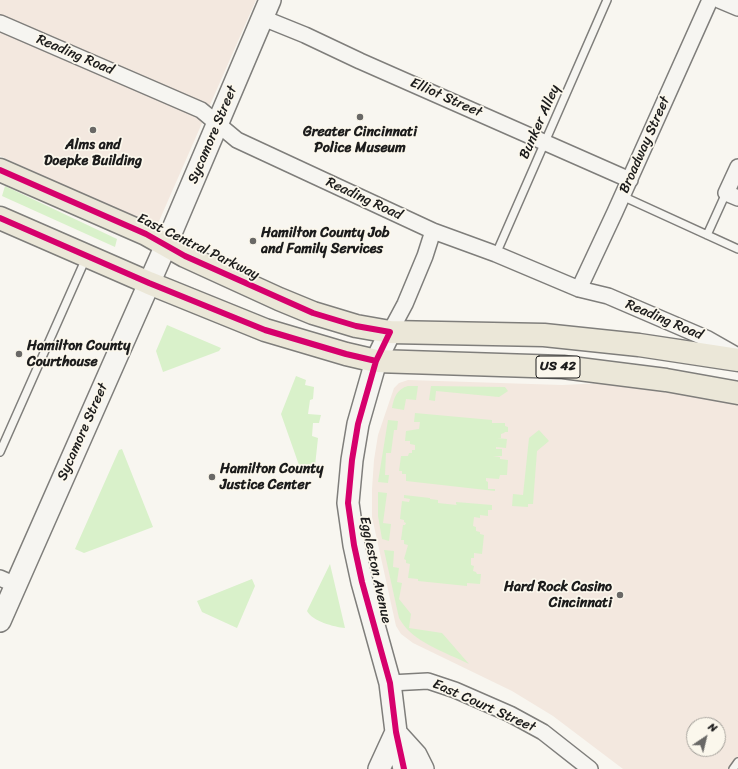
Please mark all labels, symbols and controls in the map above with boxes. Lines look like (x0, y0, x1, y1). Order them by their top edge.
street label: Reading Road (34, 31, 116, 79)
street label: Elliot Street (408, 75, 484, 121)
street label: Bunker Alley (516, 82, 564, 162)
street label: Sycamore Street (185, 84, 241, 186)
street label: Broadway Street (616, 94, 674, 196)
marker: Greater Cincinnati Police Museum (355, 112, 365, 122)
place label: Greater Cincinnati Police Museum (303, 124, 417, 156)
marker: Alms and Doepke Building (88, 125, 98, 135)
place label: Alms and Doepke Building (44, 137, 142, 170)
street label: Reading Road (323, 174, 405, 224)
street label: East Central Parkway (134, 210, 262, 284)
place label: Hamilton County Job and Family Services (261, 225, 389, 258)
marker: Hamilton County Job and Family Services (248, 236, 258, 246)
street label: Reading Road (623, 296, 705, 344)
place label: Hamilton County Courthouse (27, 338, 130, 370)
marker: Hamilton County Courthouse (14, 349, 24, 359)
road number: US 42 (536, 356, 580, 378)
street label: Sycamore Street (54, 381, 112, 483)
place label: Hamilton County Justice Center (220, 461, 323, 494)
marker: Hamilton County Justice Center (207, 472, 217, 482)
street label: Eggleston Avenue (355, 515, 395, 625)
place label: Hard Rock Casino Cincinnati (504, 579, 612, 612)
marker: Hard Rock Casino Cincinnati (615, 590, 625, 600)
street label: East Court Street (430, 676, 538, 736)
north arrow (686, 717, 726, 757)
text: N (704, 718, 721, 738)

